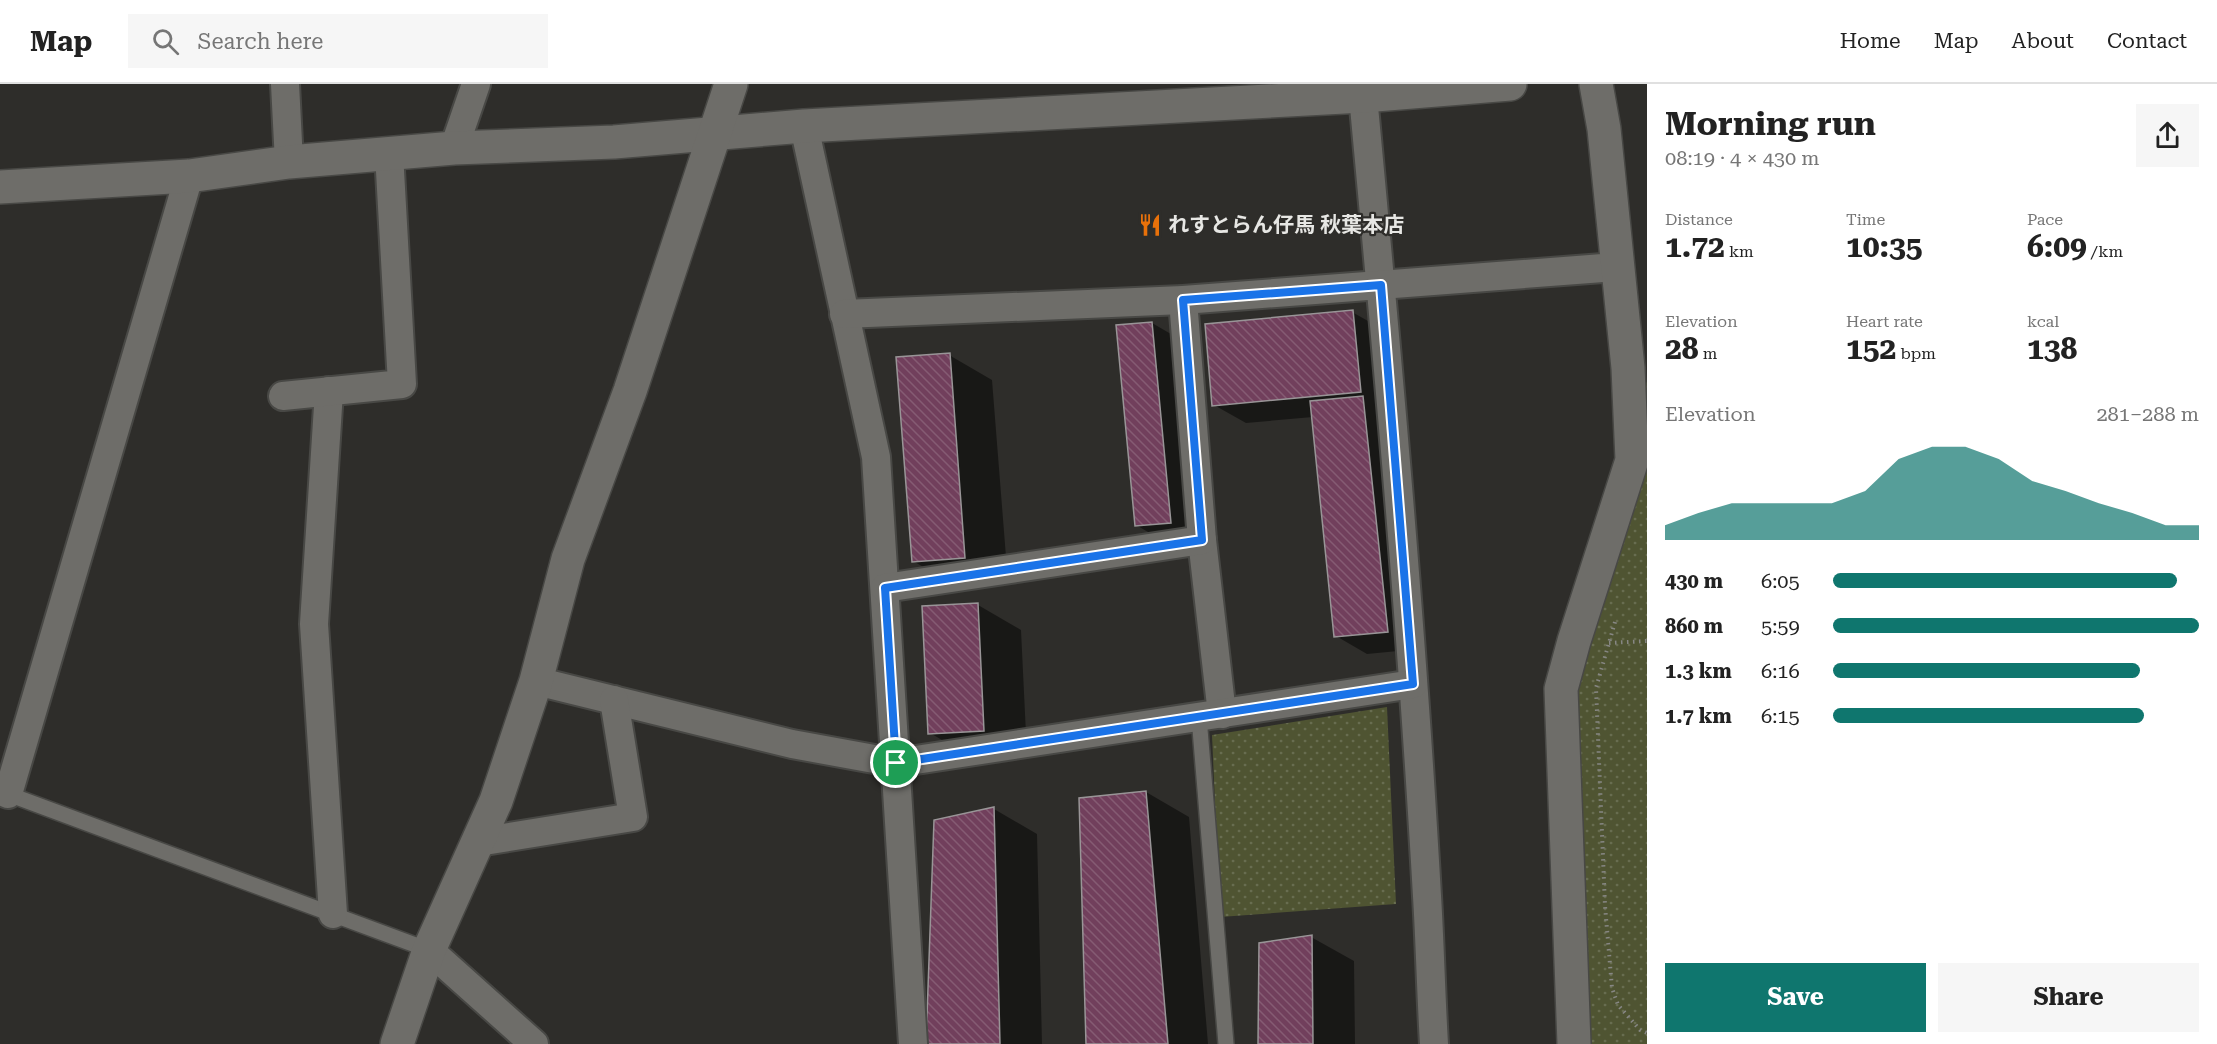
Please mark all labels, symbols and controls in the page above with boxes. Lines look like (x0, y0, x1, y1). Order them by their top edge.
search box (128, 14, 548, 68)
text: Map (30, 25, 92, 58)
icon: search (149, 25, 182, 58)
text: Search here (197, 29, 323, 54)
text: Home (1840, 29, 1901, 53)
text: Map (1934, 29, 1979, 53)
text: About (2012, 29, 2074, 53)
text: Contact (2107, 29, 2187, 53)
text: Morning run (1665, 104, 1876, 143)
button: share (2136, 104, 2199, 167)
text: 08:19 · 4 × 430 m (1665, 146, 1820, 170)
text: Distance (1665, 210, 1733, 229)
text: Time (1846, 210, 1885, 229)
text: Pace (2027, 210, 2063, 229)
restaurant icon: れすとらん仔馬 秋葉本店 (1137, 212, 1163, 238)
place label: れすとらん仔馬 秋葉本店 (1168, 213, 1404, 237)
text: 1.72 (1665, 229, 1725, 264)
text: 10:35 (1846, 229, 1923, 264)
text: 6:09 (2027, 229, 2087, 264)
text: km (1725, 242, 1754, 261)
text: /km (2087, 242, 2123, 261)
text: Elevation (1665, 312, 1738, 331)
text: Heart rate (1846, 312, 1923, 331)
text: kcal (2027, 312, 2059, 331)
text: 28 (1665, 331, 1699, 366)
text: 152 (1846, 331, 1896, 366)
text: 138 (2027, 331, 2077, 366)
text: m (1699, 344, 1717, 363)
text: bpm (1896, 344, 1936, 363)
text: Elevation (1665, 402, 1756, 426)
text: 281–288 m (2096, 402, 2199, 426)
text: 430 m (1665, 569, 1723, 593)
text: 6:05 (1761, 569, 1800, 593)
text: 860 m (1665, 614, 1723, 638)
text: 5:59 (1761, 614, 1800, 638)
text: 1.3 km (1665, 659, 1732, 683)
text: 6:16 (1761, 659, 1800, 683)
text: 1.7 km (1665, 704, 1732, 728)
text: 6:15 (1761, 704, 1800, 728)
pin (870, 737, 921, 788)
icon: arrive (879, 746, 912, 779)
button: Save (1665, 963, 1926, 1032)
button: Share (1938, 963, 2199, 1032)

